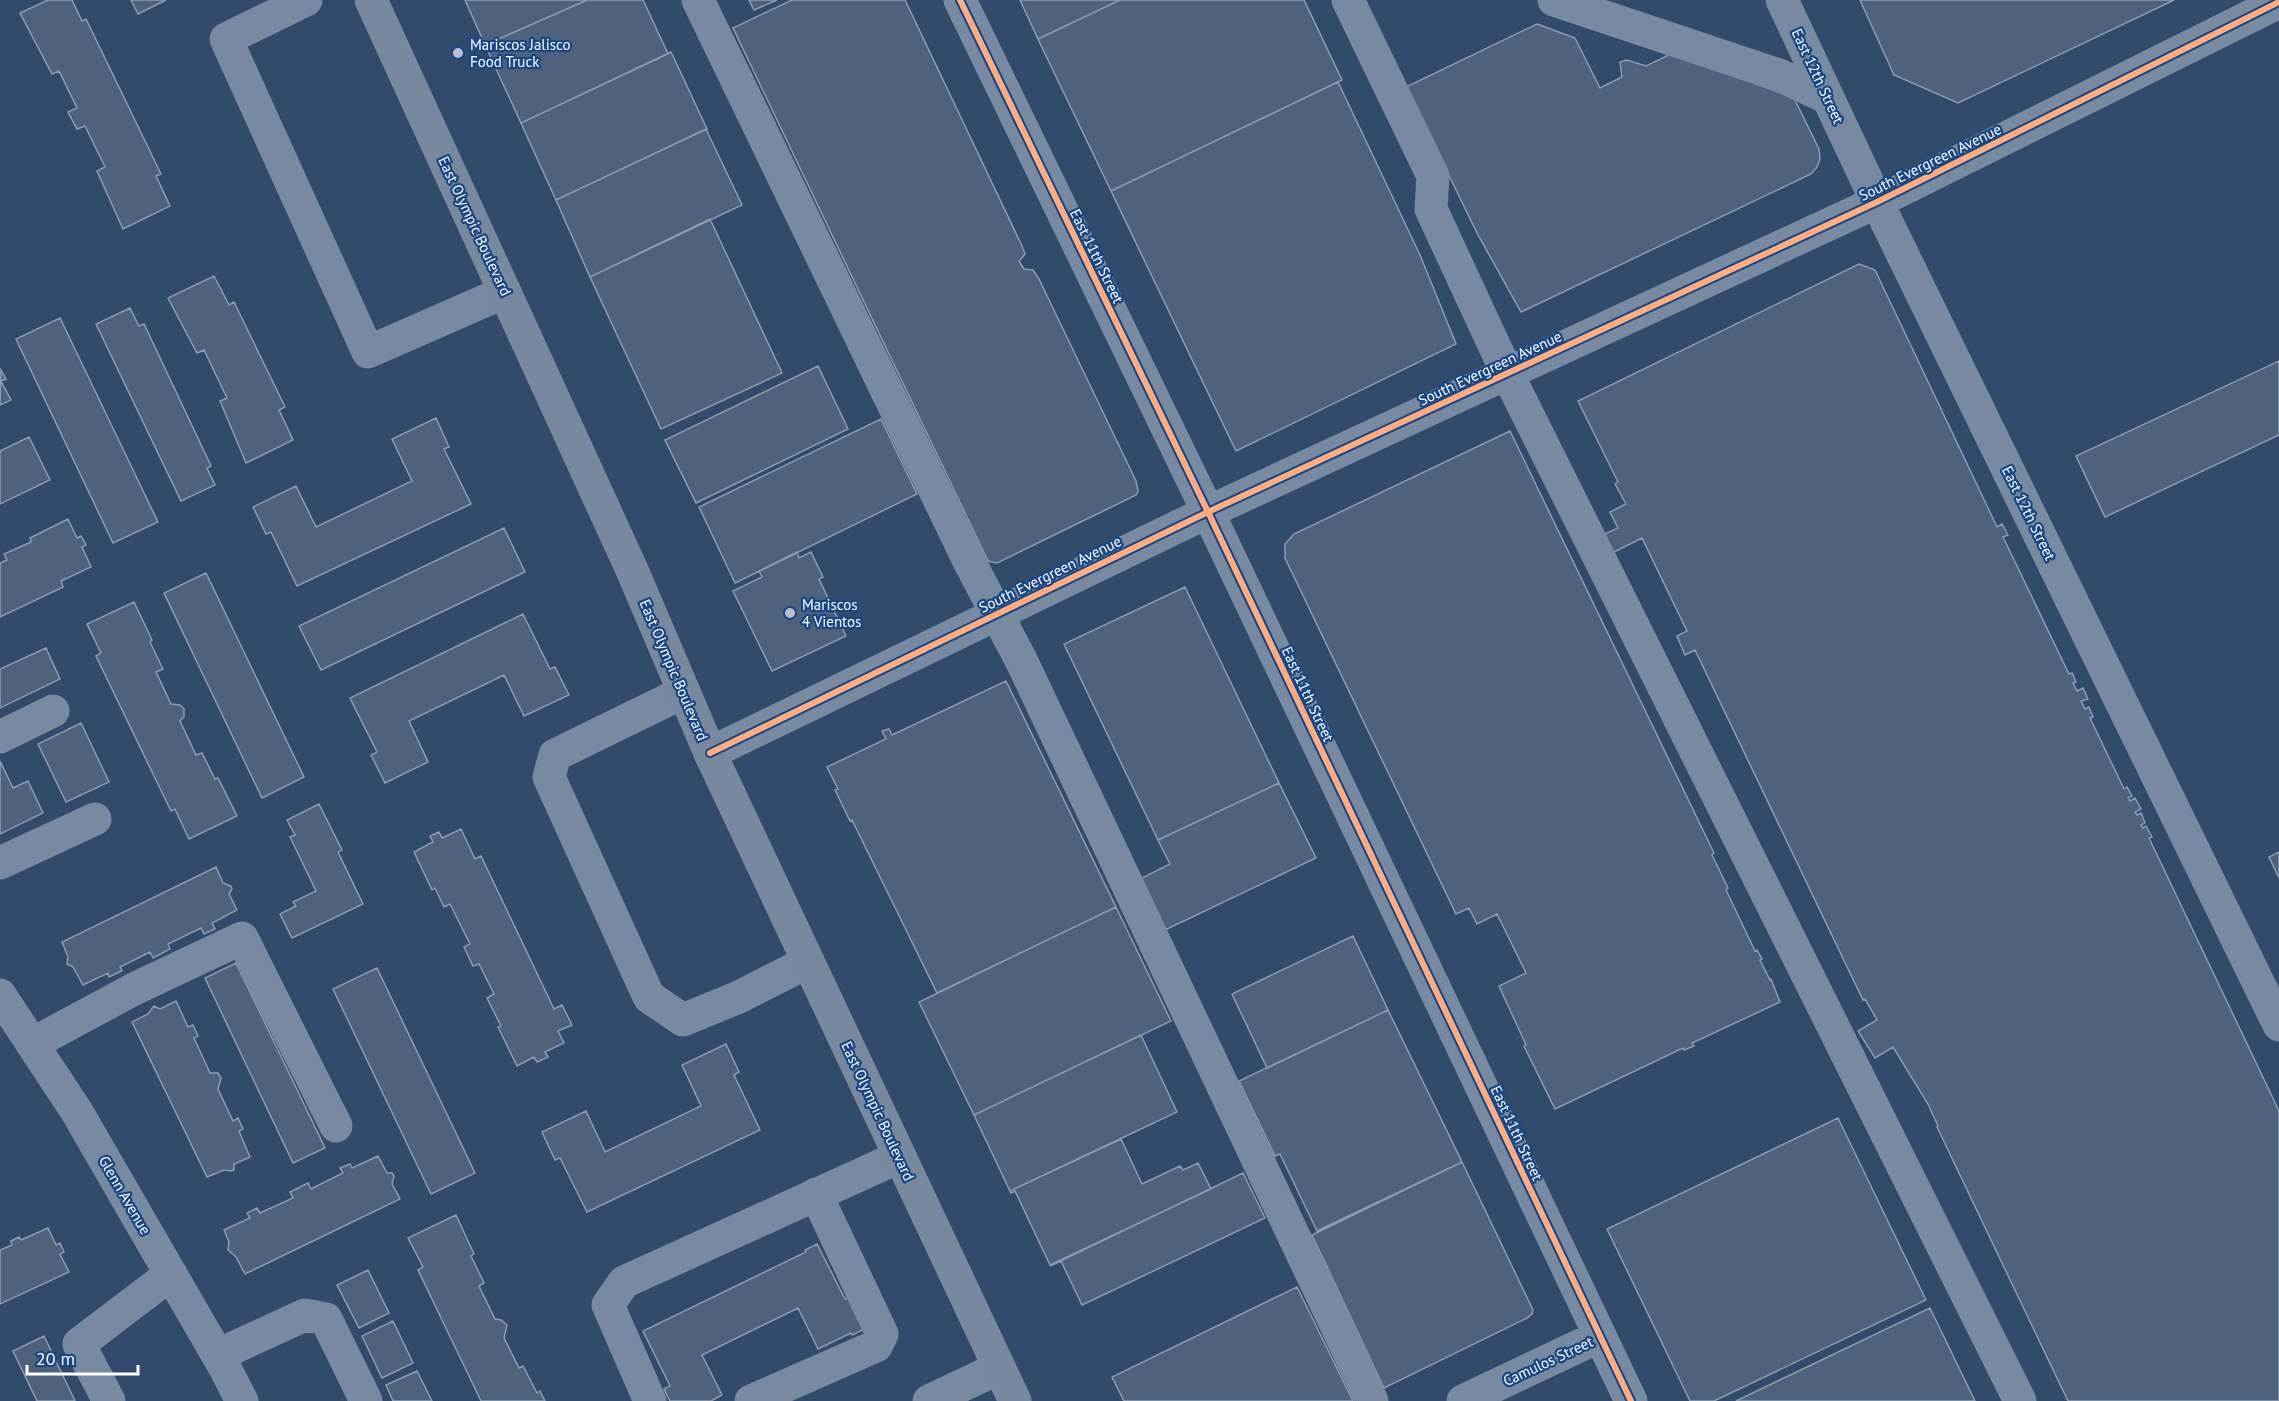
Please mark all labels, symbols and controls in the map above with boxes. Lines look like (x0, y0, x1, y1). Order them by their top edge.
street label: East 12th Street (1788, 25, 1848, 127)
place label: Mariscos Jalisco Food Truck (470, 35, 571, 71)
marker: Mariscos Jalisco Food Truck (451, 46, 465, 60)
street label: South Evergreen Avenue (1856, 119, 2004, 205)
street label: East Olympic Boulevard (434, 153, 516, 299)
street label: East 11th Street (1066, 206, 1128, 306)
street label: South Evergreen Avenue (1415, 326, 1565, 410)
street label: East 12th Street (1998, 463, 2060, 563)
street label: South Evergreen Avenue (976, 531, 1124, 617)
place label: Mariscos 4 Vientos (802, 595, 861, 631)
street label: East Olympic Boulevard (636, 596, 712, 744)
marker: Mariscos 4 Vientos (783, 606, 797, 620)
street label: East 11th Street (1278, 643, 1338, 745)
street label: East Olympic Boulevard (837, 1038, 919, 1184)
street label: East 11th Street (1487, 1082, 1547, 1184)
street label: Glenn Avenue (95, 1152, 155, 1238)
street label: Camulos Street (1500, 1332, 1596, 1390)
scale bar (27, 1338, 138, 1376)
text: 20 m (36, 1347, 75, 1370)

